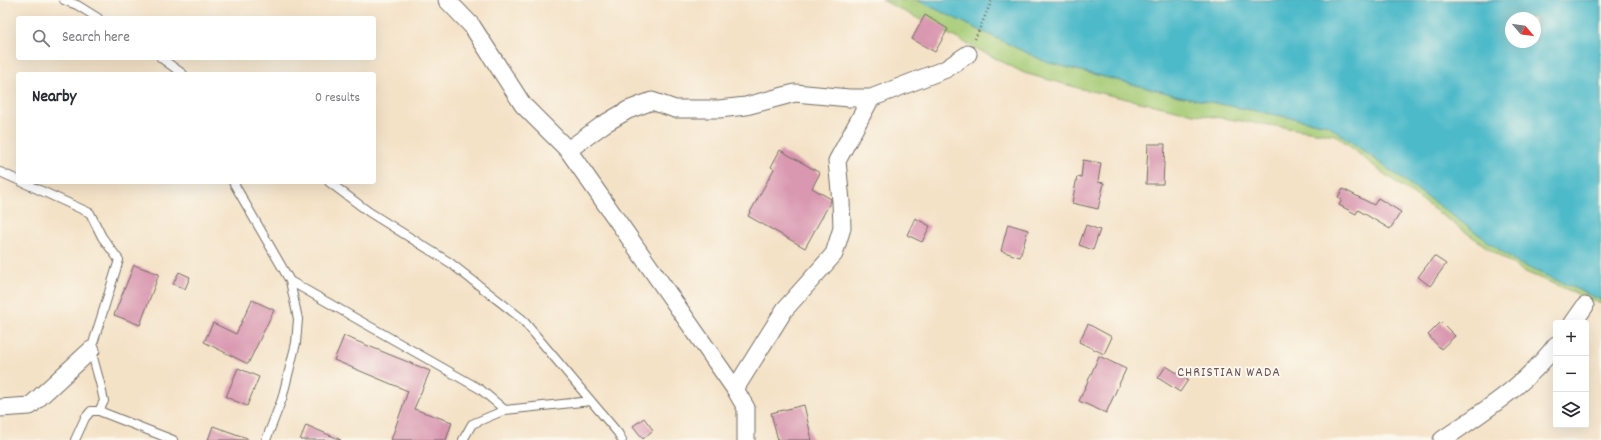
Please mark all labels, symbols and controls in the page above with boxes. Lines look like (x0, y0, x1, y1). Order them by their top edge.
north arrow (1505, 12, 1541, 48)
search box (16, 16, 376, 60)
icon: search (30, 27, 52, 49)
text: Search here (62, 27, 130, 49)
text: Nearby (32, 86, 76, 110)
text: 0 results (315, 89, 360, 108)
map controls (1553, 320, 1589, 428)
button: + (1553, 320, 1589, 356)
button: − (1553, 356, 1589, 392)
district label: CHRISTIAN WADA (1177, 363, 1281, 383)
button: layers (1553, 392, 1589, 428)

